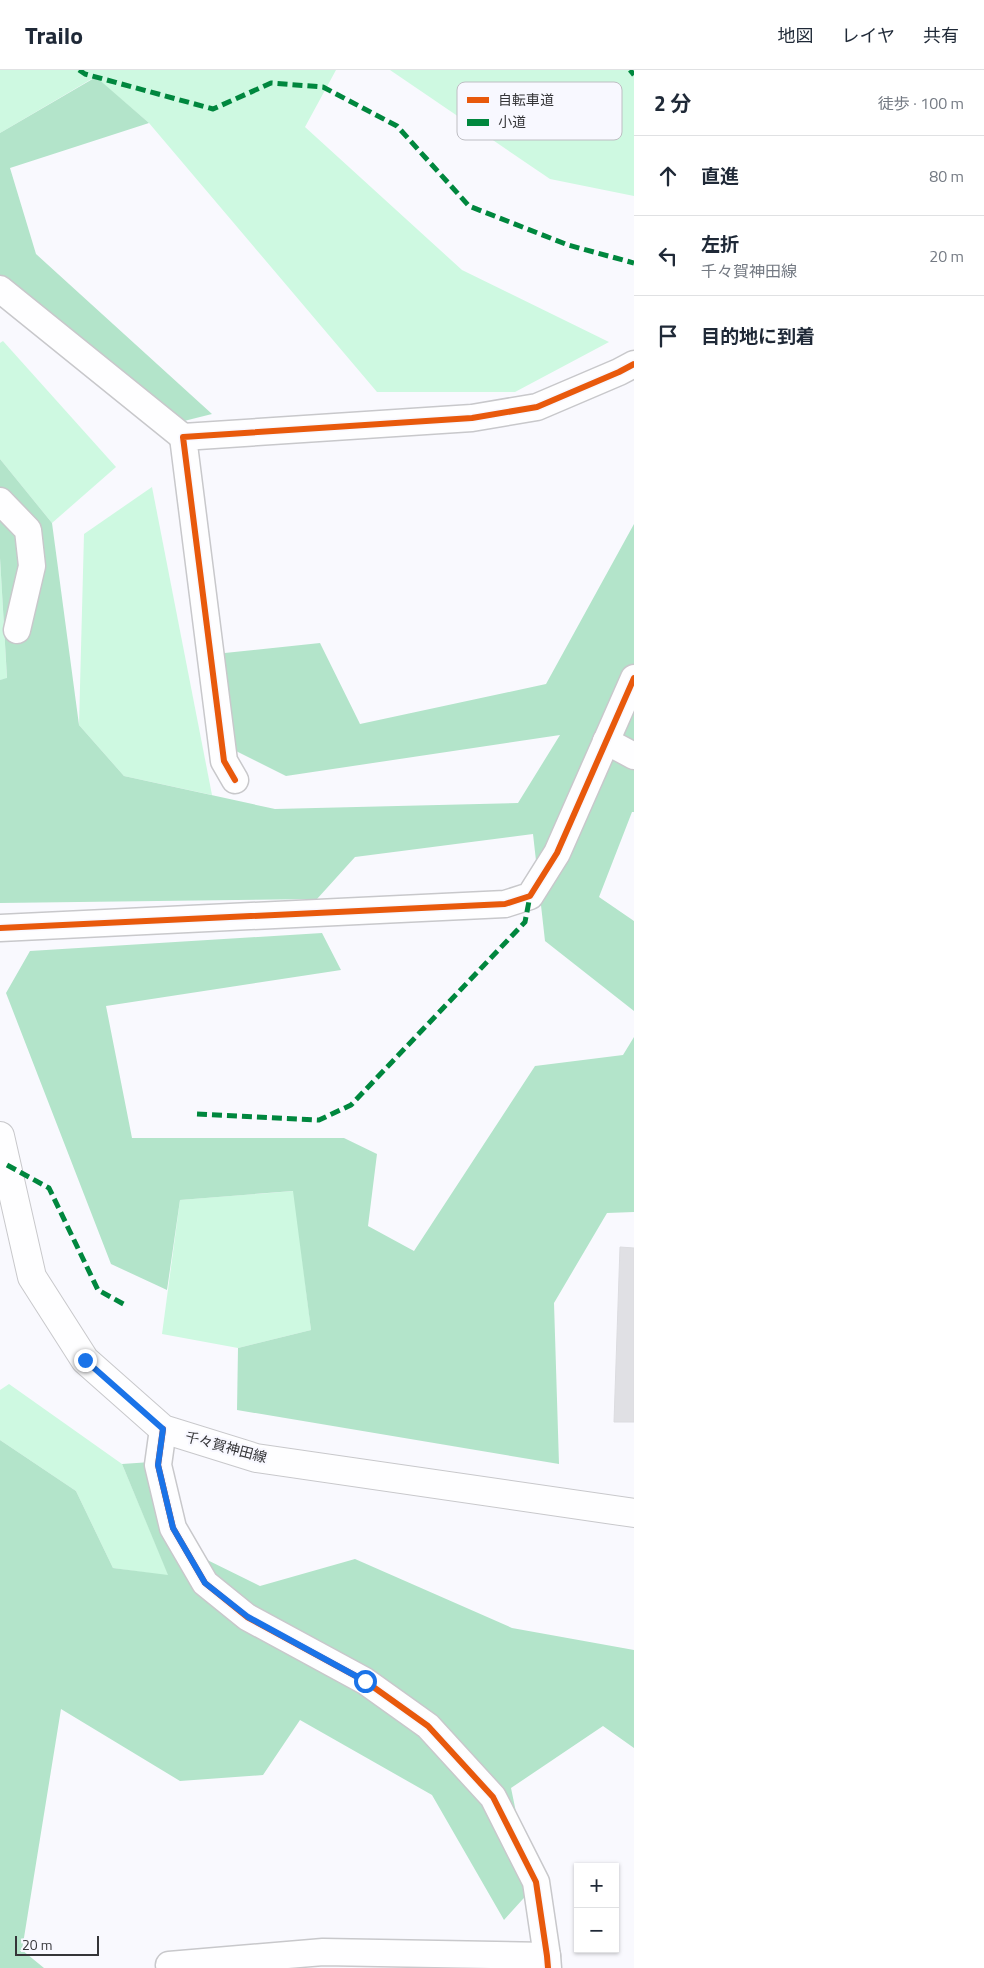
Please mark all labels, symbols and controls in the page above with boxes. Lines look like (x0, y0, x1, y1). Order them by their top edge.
text: Trailo (25, 17, 83, 53)
text: 地図 (778, 22, 814, 49)
text: レイヤ (842, 22, 895, 49)
text: 共有 (923, 22, 959, 49)
legend (457, 82, 622, 140)
text: 2 分 (654, 87, 691, 119)
text: 自転車道 (498, 89, 554, 110)
text: 徒歩 · 100 m (878, 91, 964, 115)
text: 小道 (498, 111, 526, 132)
text: 直進 (701, 161, 739, 190)
icon: ahead (654, 162, 682, 190)
text: 80 m (929, 164, 964, 188)
text: 左折 (701, 229, 739, 258)
icon: left (654, 242, 682, 270)
text: 20 m (929, 244, 964, 268)
text: 千々賀神田線 (701, 259, 797, 283)
text: 目的地に到着 (701, 321, 815, 350)
icon: arrive (654, 322, 682, 350)
route end (74, 1349, 97, 1372)
street label: 千々賀神田線 (183, 1426, 269, 1468)
route start (354, 1670, 377, 1693)
map controls (574, 1863, 619, 1953)
button: + (574, 1863, 619, 1908)
button: − (574, 1908, 619, 1953)
scale bar (15, 1933, 99, 1956)
text: 20 m (22, 1934, 52, 1955)

